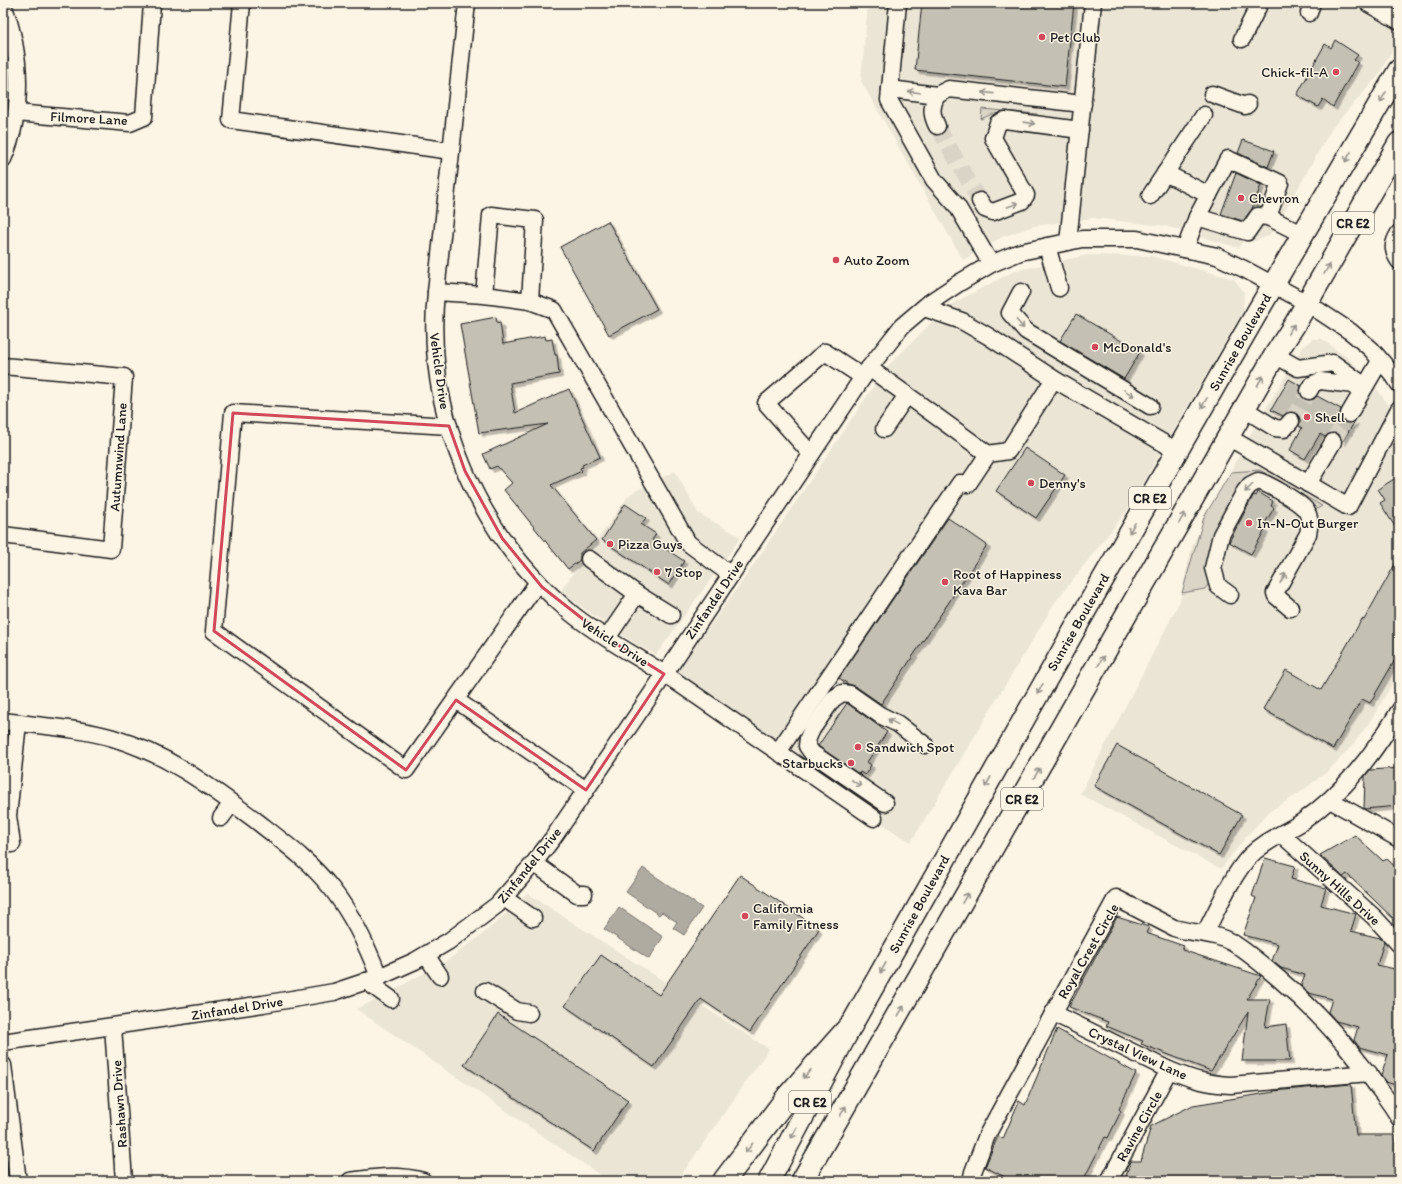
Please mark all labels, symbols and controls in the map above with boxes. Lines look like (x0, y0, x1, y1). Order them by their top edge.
place label: Pet Club (1050, 29, 1101, 46)
marker: Pet Club (1037, 32, 1047, 42)
place label: Chick-fil-A (1261, 64, 1328, 81)
marker: Chick-fil-A (1331, 67, 1341, 77)
one-way arrow (907, 88, 920, 96)
one-way arrow (982, 90, 995, 97)
one-way arrow (1379, 91, 1387, 103)
street label: Filmore Lane (50, 108, 128, 129)
one-way arrow (1022, 119, 1035, 127)
one-way arrow (1344, 151, 1352, 162)
place label: Chevron (1249, 190, 1299, 207)
marker: Chevron (1236, 193, 1246, 203)
one-way arrow (1006, 200, 1018, 208)
road number: CR E2 (1332, 212, 1374, 234)
place label: Auto Zoom (844, 252, 910, 269)
marker: Auto Zoom (831, 255, 841, 265)
one-way arrow (1323, 263, 1331, 275)
street label: Sunrise Boulevard (1206, 290, 1275, 394)
one-way arrow (1015, 319, 1024, 330)
one-way arrow (1288, 323, 1296, 335)
street label: Vehicle Drive (426, 332, 453, 411)
place label: McDonald's (1103, 339, 1172, 356)
marker: McDonald's (1090, 342, 1100, 352)
one-way arrow (1257, 375, 1264, 387)
one-way arrow (1123, 390, 1135, 398)
one-way arrow (1200, 397, 1208, 409)
street label: Autumnwind Lane (106, 402, 131, 512)
place label: Shell (1315, 409, 1345, 426)
marker: Shell (1302, 412, 1312, 422)
place label: Denny's (1039, 475, 1086, 492)
marker: Denny's (1026, 478, 1036, 488)
one-way arrow (1244, 483, 1254, 493)
road number: CR E2 (1129, 487, 1171, 509)
one-way arrow (1179, 512, 1187, 524)
place label: In-N-Out Burger (1257, 515, 1359, 532)
marker: In-N-Out Burger (1244, 518, 1254, 528)
one-way arrow (1128, 522, 1136, 534)
place label: Pizza Guys (618, 536, 683, 553)
marker: Pizza Guys (605, 539, 615, 549)
street label: Zinfandel Drive (681, 556, 748, 642)
place label: 7 Stop (665, 564, 702, 581)
place label: Root of Happiness Kava Bar (953, 566, 1062, 599)
marker: 7 Stop (652, 567, 662, 577)
street label: Sunrise Boulevard (1044, 570, 1113, 674)
one-way arrow (1280, 572, 1288, 584)
marker: Root of Happiness Kava Bar (940, 577, 950, 587)
street label: Vehicle Drive (578, 614, 652, 671)
one-way arrow (1098, 655, 1106, 667)
one-way arrow (1036, 683, 1044, 695)
one-way arrow (888, 718, 900, 726)
place label: Sandwich Spot (866, 739, 954, 756)
marker: Sandwich Spot (853, 742, 863, 752)
place label: Starbucks (782, 755, 843, 772)
marker: Starbucks (846, 758, 856, 768)
one-way arrow (1033, 767, 1041, 779)
one-way arrow (984, 776, 992, 788)
one-way arrow (850, 779, 861, 787)
road number: CR E2 (1001, 788, 1043, 810)
street label: Zinfandel Drive (494, 824, 565, 907)
street label: Sunny Hills Drive (1296, 848, 1384, 929)
street label: Sunrise Boulevard (885, 852, 954, 957)
one-way arrow (962, 893, 970, 905)
place label: California Family Fitness (753, 900, 839, 933)
street label: Royal Crest Circle (1054, 900, 1123, 1002)
marker: California Family Fitness (740, 911, 750, 921)
one-way arrow (878, 962, 886, 974)
street label: Zinfandel Drive (190, 993, 285, 1024)
one-way arrow (897, 1005, 905, 1017)
street label: Crystal View Lane (1086, 1023, 1190, 1084)
street label: Rashawn Drive (108, 1059, 131, 1148)
one-way arrow (803, 1069, 812, 1079)
street label: Ravine Circle (1113, 1088, 1166, 1165)
road number: CR E2 (789, 1091, 831, 1113)
one-way arrow (840, 1105, 848, 1117)
one-way arrow (790, 1126, 798, 1138)
one-way arrow (744, 1143, 753, 1154)

